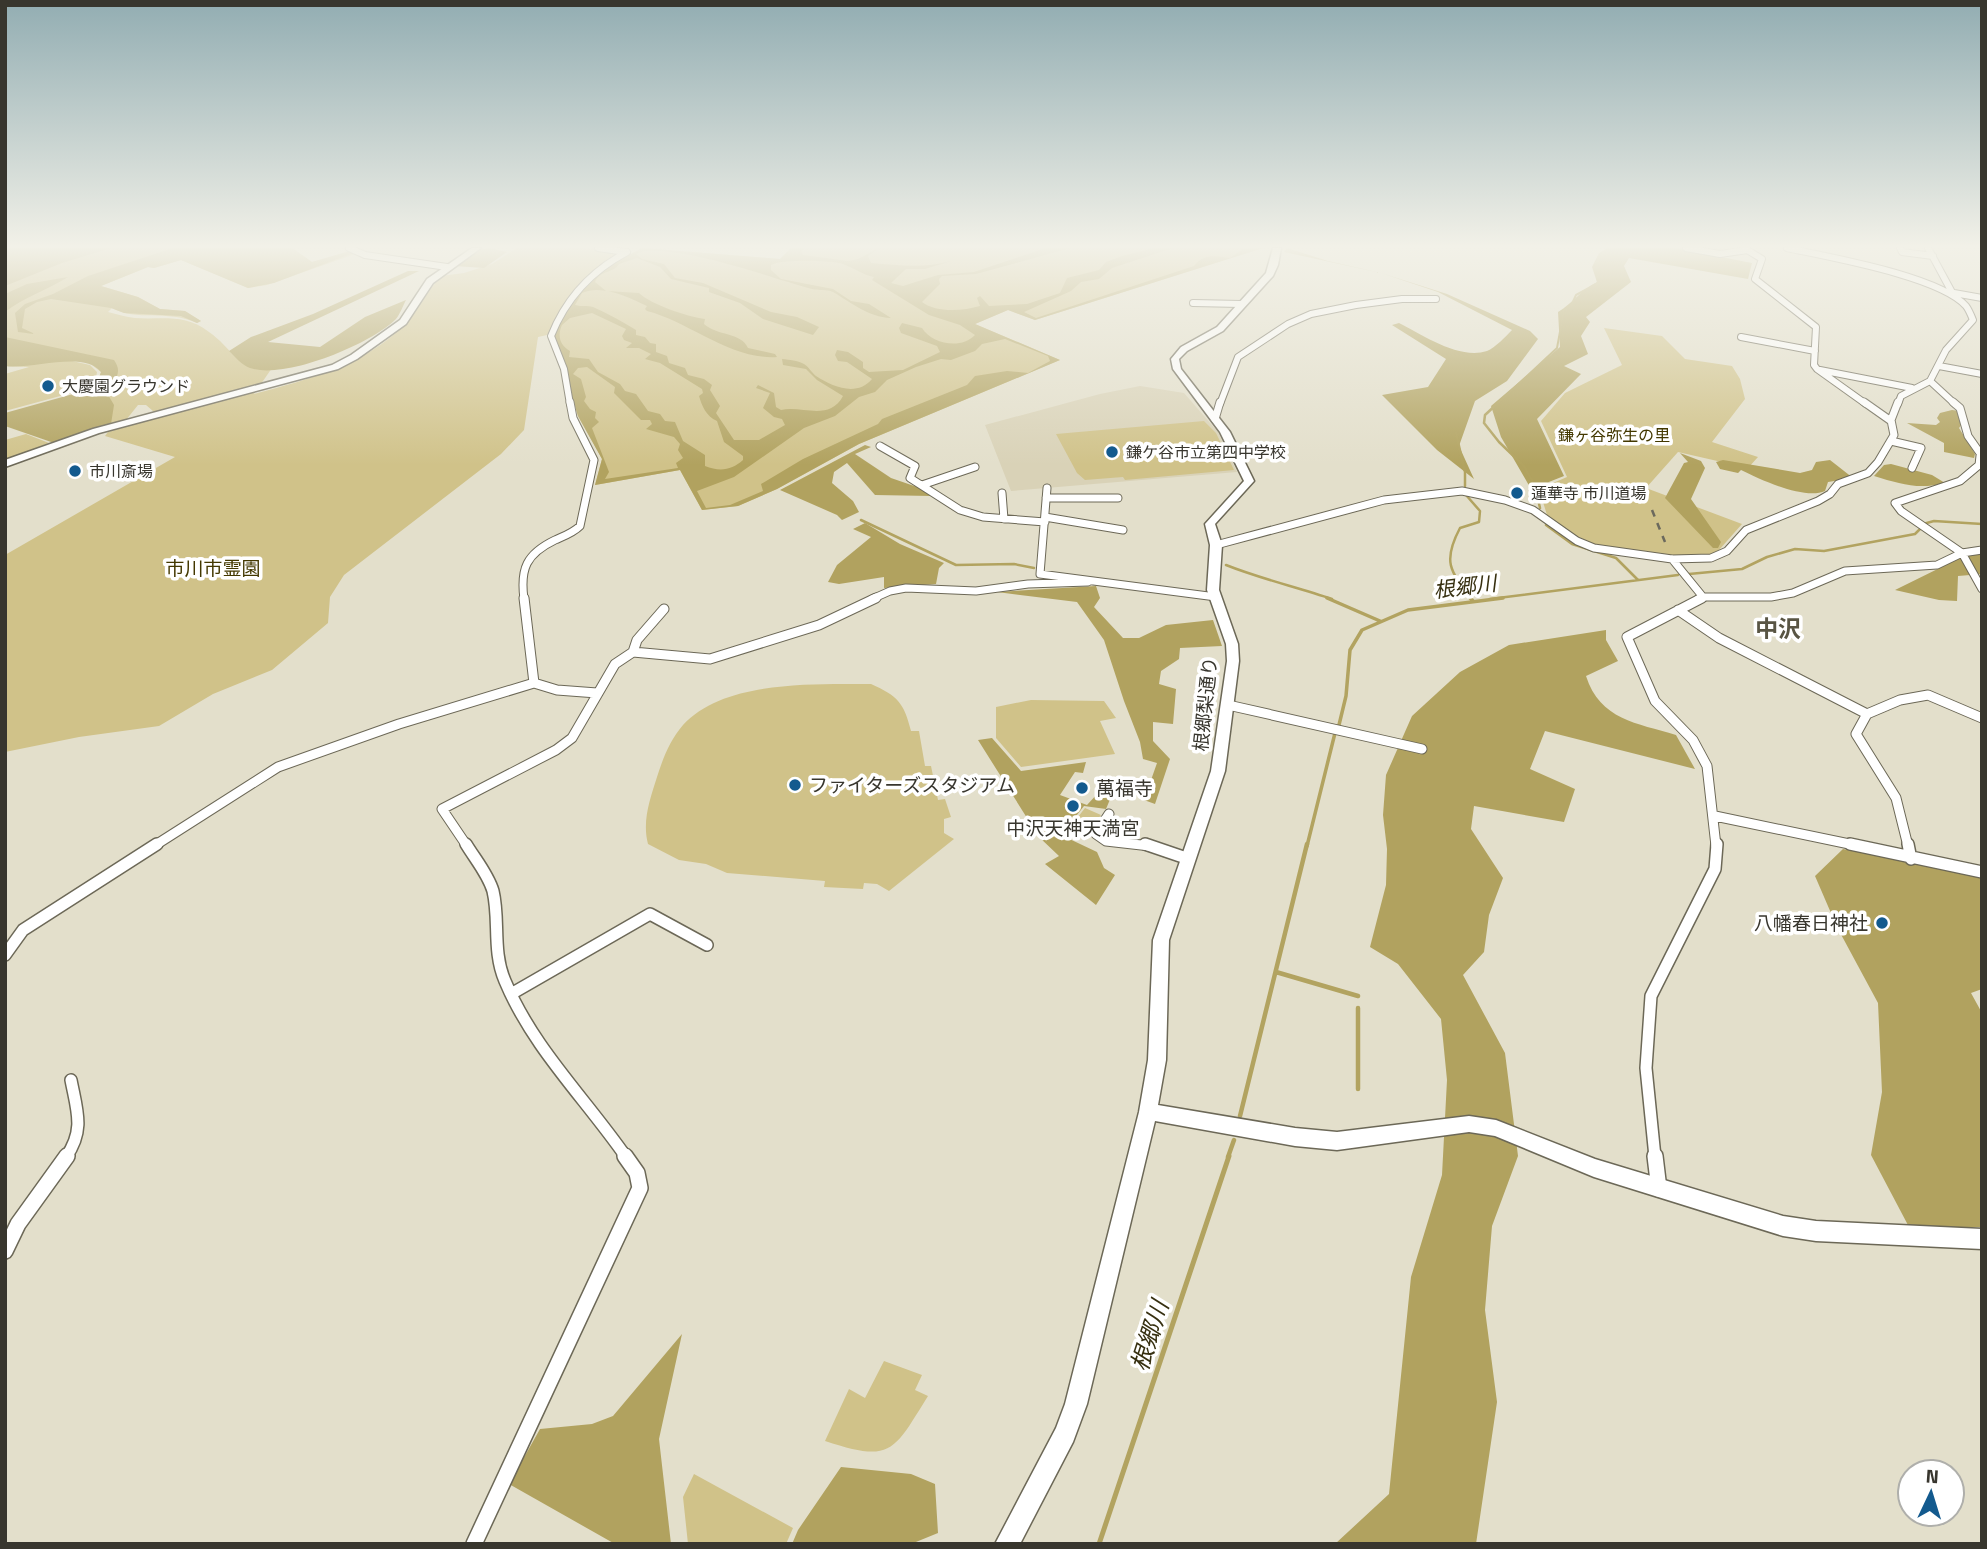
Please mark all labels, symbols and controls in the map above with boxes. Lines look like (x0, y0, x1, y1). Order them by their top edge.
place label: 大慶園グラウンド (62, 374, 190, 398)
marker: 大慶園グラウンド (40, 378, 56, 394)
park label: 鎌ヶ谷弥生の里 (1558, 423, 1670, 447)
place label: 鎌ケ谷市立第四中学校 (1126, 440, 1286, 464)
marker: 鎌ケ谷市立第四中学校 (1104, 444, 1120, 460)
place label: 市川斎場 (89, 459, 153, 483)
marker: 市川斎場 (67, 463, 83, 479)
place label: 蓮華寺 市川道場 (1531, 481, 1647, 505)
marker: 蓮華寺 市川道場 (1509, 485, 1525, 501)
park label: 市川市霊園 (165, 553, 261, 582)
water label: 根郷川 (1432, 566, 1500, 606)
district label: 中沢 (1755, 611, 1801, 646)
street label: 根郷梨通り (1185, 655, 1224, 753)
place label: ファイターズスタジアム (809, 770, 1015, 799)
place label: 萬福寺 (1096, 773, 1153, 802)
marker: ファイターズスタジアム (787, 777, 803, 793)
marker: 萬福寺 (1074, 780, 1090, 796)
marker: 中沢天神天満宮 (1065, 798, 1081, 814)
place label: 中沢天神天満宮 (1006, 813, 1140, 842)
place label: 八幡春日神社 (1754, 908, 1868, 937)
marker: 八幡春日神社 (1874, 915, 1890, 931)
water label: 根郷川 (1121, 1293, 1178, 1375)
north arrow (1896, 1458, 1966, 1528)
text: N (1925, 1461, 1940, 1490)

